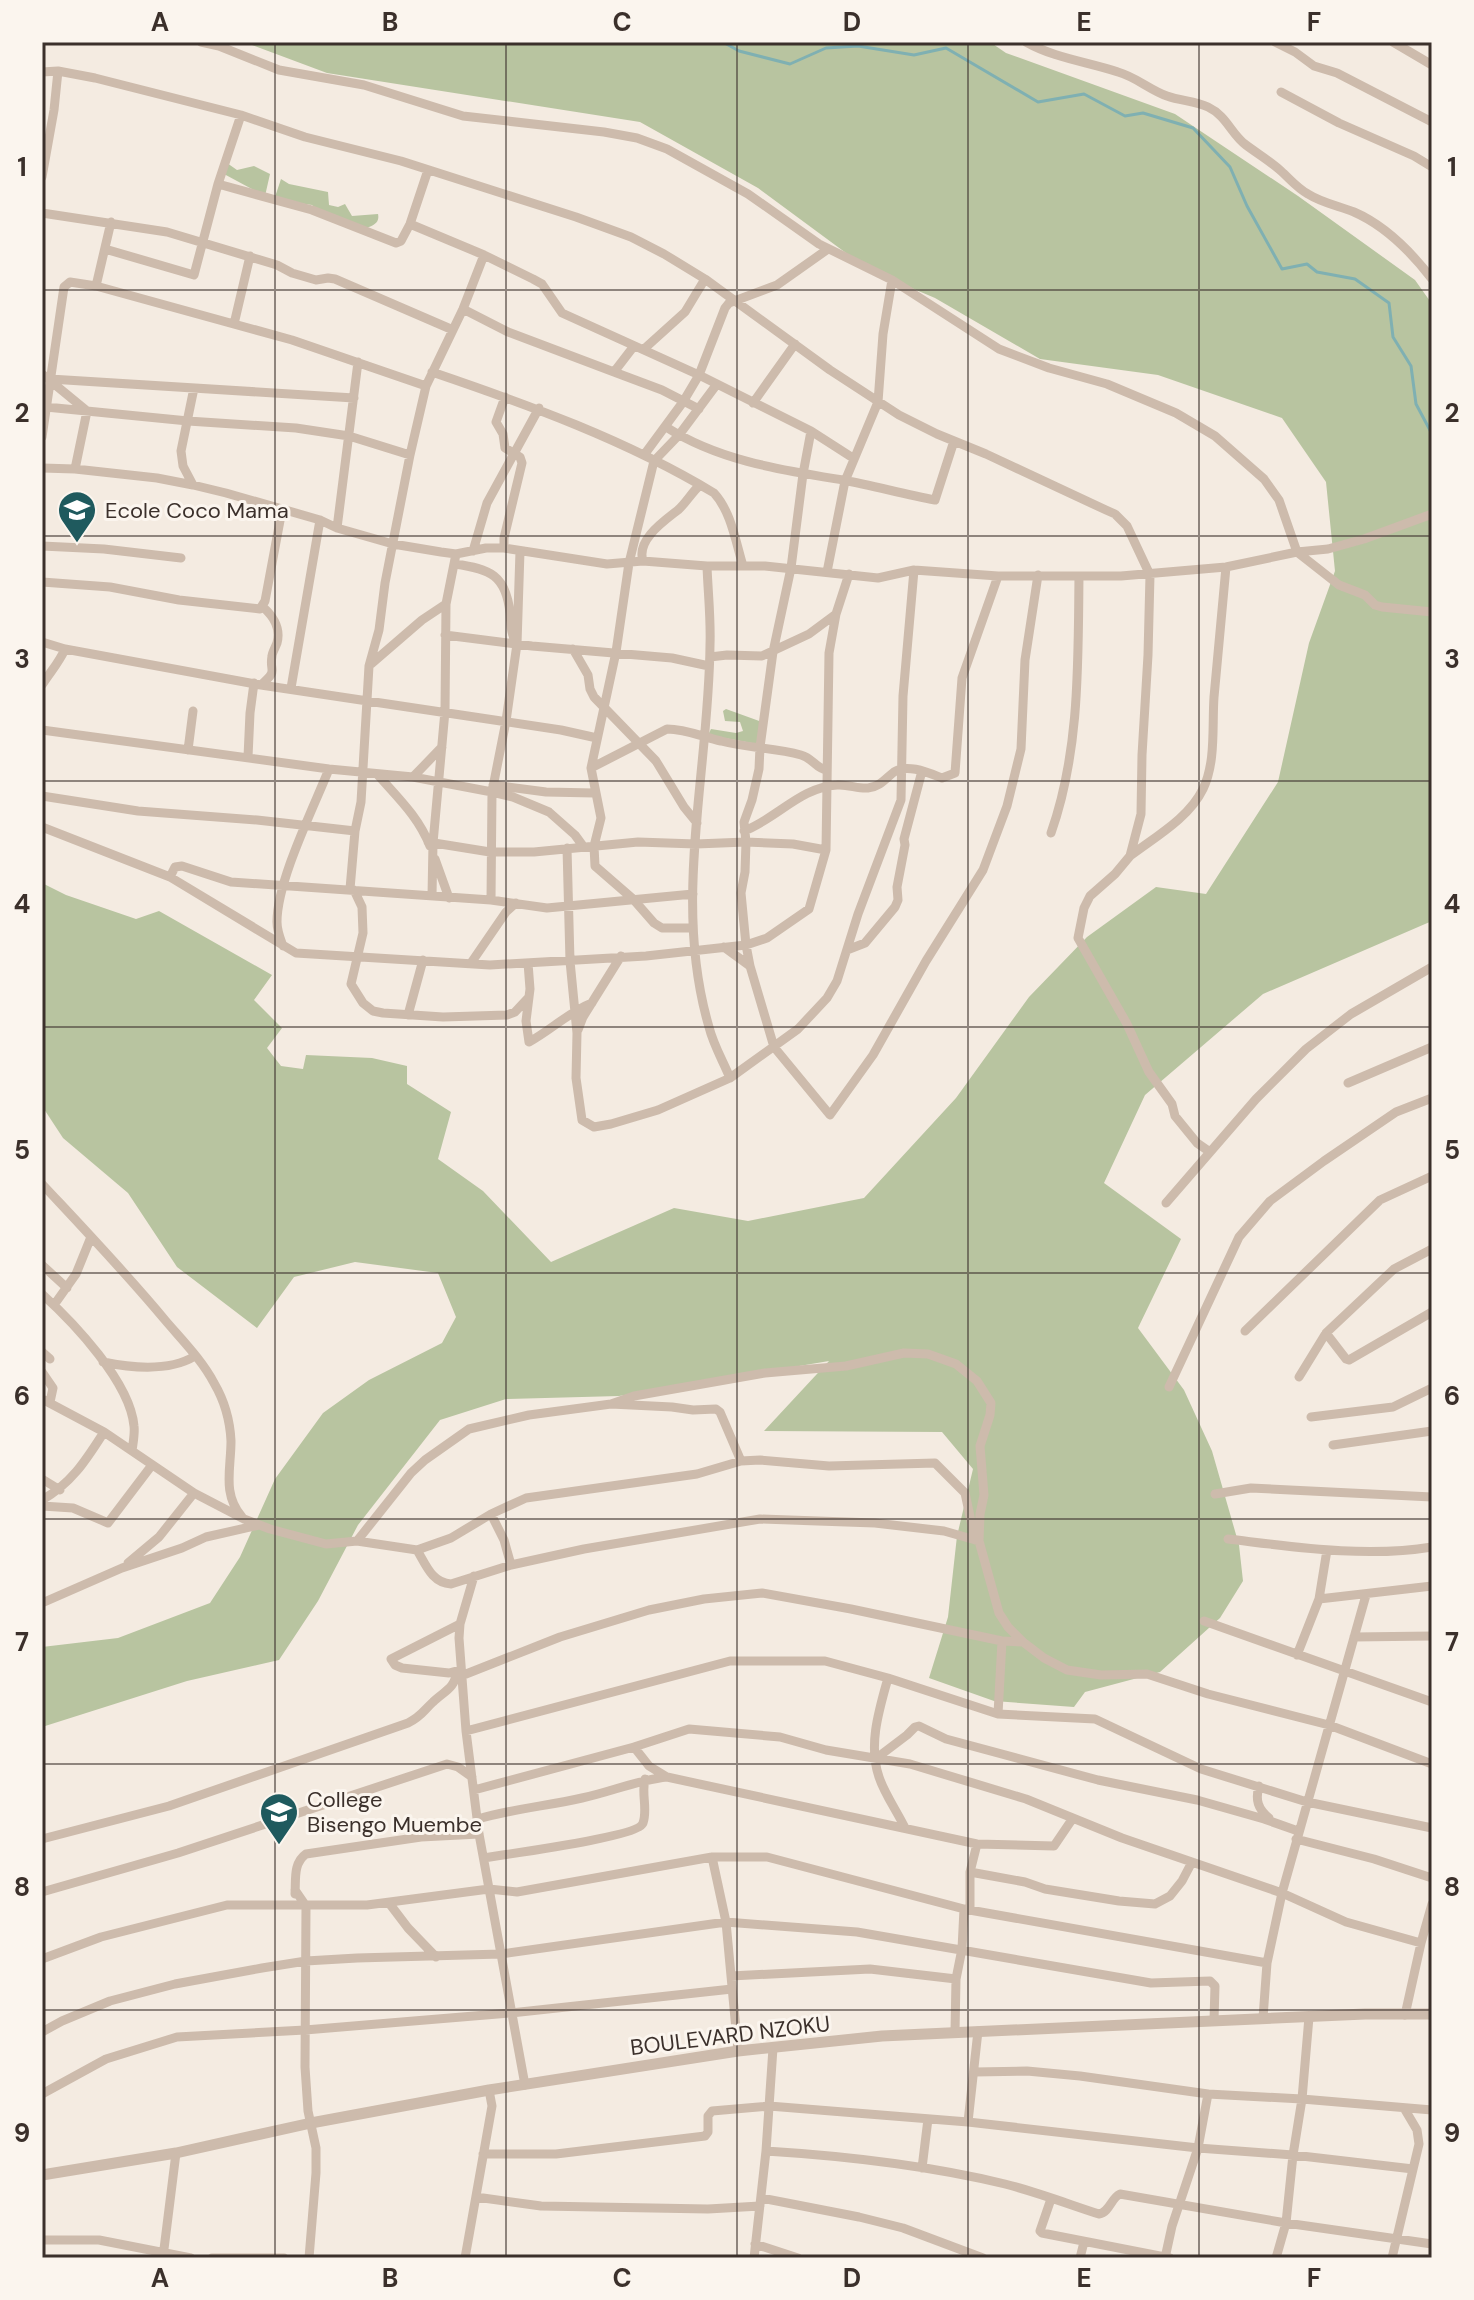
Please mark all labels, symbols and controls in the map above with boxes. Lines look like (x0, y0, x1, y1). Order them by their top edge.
text: A (151, 5, 169, 39)
text: B (382, 5, 398, 39)
text: C (612, 5, 632, 39)
text: D (843, 5, 861, 39)
text: E (1076, 5, 1092, 39)
text: F (1307, 5, 1321, 39)
text: 1 (17, 150, 27, 184)
text: 1 (1447, 150, 1457, 184)
text: 2 (14, 396, 30, 430)
text: 2 (1444, 396, 1460, 430)
school or university icon: Ecole Coco Mama (56, 489, 98, 544)
place label: Ecole Coco Mama (105, 496, 289, 525)
text: 3 (14, 642, 30, 676)
text: 3 (1444, 642, 1460, 676)
text: 4 (14, 887, 30, 921)
text: 4 (1444, 887, 1460, 921)
text: 5 (14, 1133, 30, 1167)
text: 5 (1444, 1133, 1460, 1167)
text: 6 (14, 1379, 30, 1413)
text: 6 (1444, 1379, 1460, 1413)
text: 7 (15, 1625, 29, 1659)
text: 7 (1445, 1625, 1459, 1659)
place label: College Bisengo Muembe (307, 1785, 482, 1839)
school or university icon: College Bisengo Muembe (258, 1791, 300, 1846)
text: 8 (14, 1870, 30, 1904)
text: 8 (1444, 1870, 1460, 1904)
street label: BOULEVARD NZOKU (629, 2009, 832, 2062)
text: 9 (14, 2116, 30, 2150)
text: 9 (1444, 2116, 1460, 2150)
text: A (151, 2261, 169, 2295)
text: B (382, 2261, 398, 2295)
text: C (612, 2261, 632, 2295)
text: D (843, 2261, 861, 2295)
text: E (1076, 2261, 1092, 2295)
text: F (1307, 2261, 1321, 2295)

